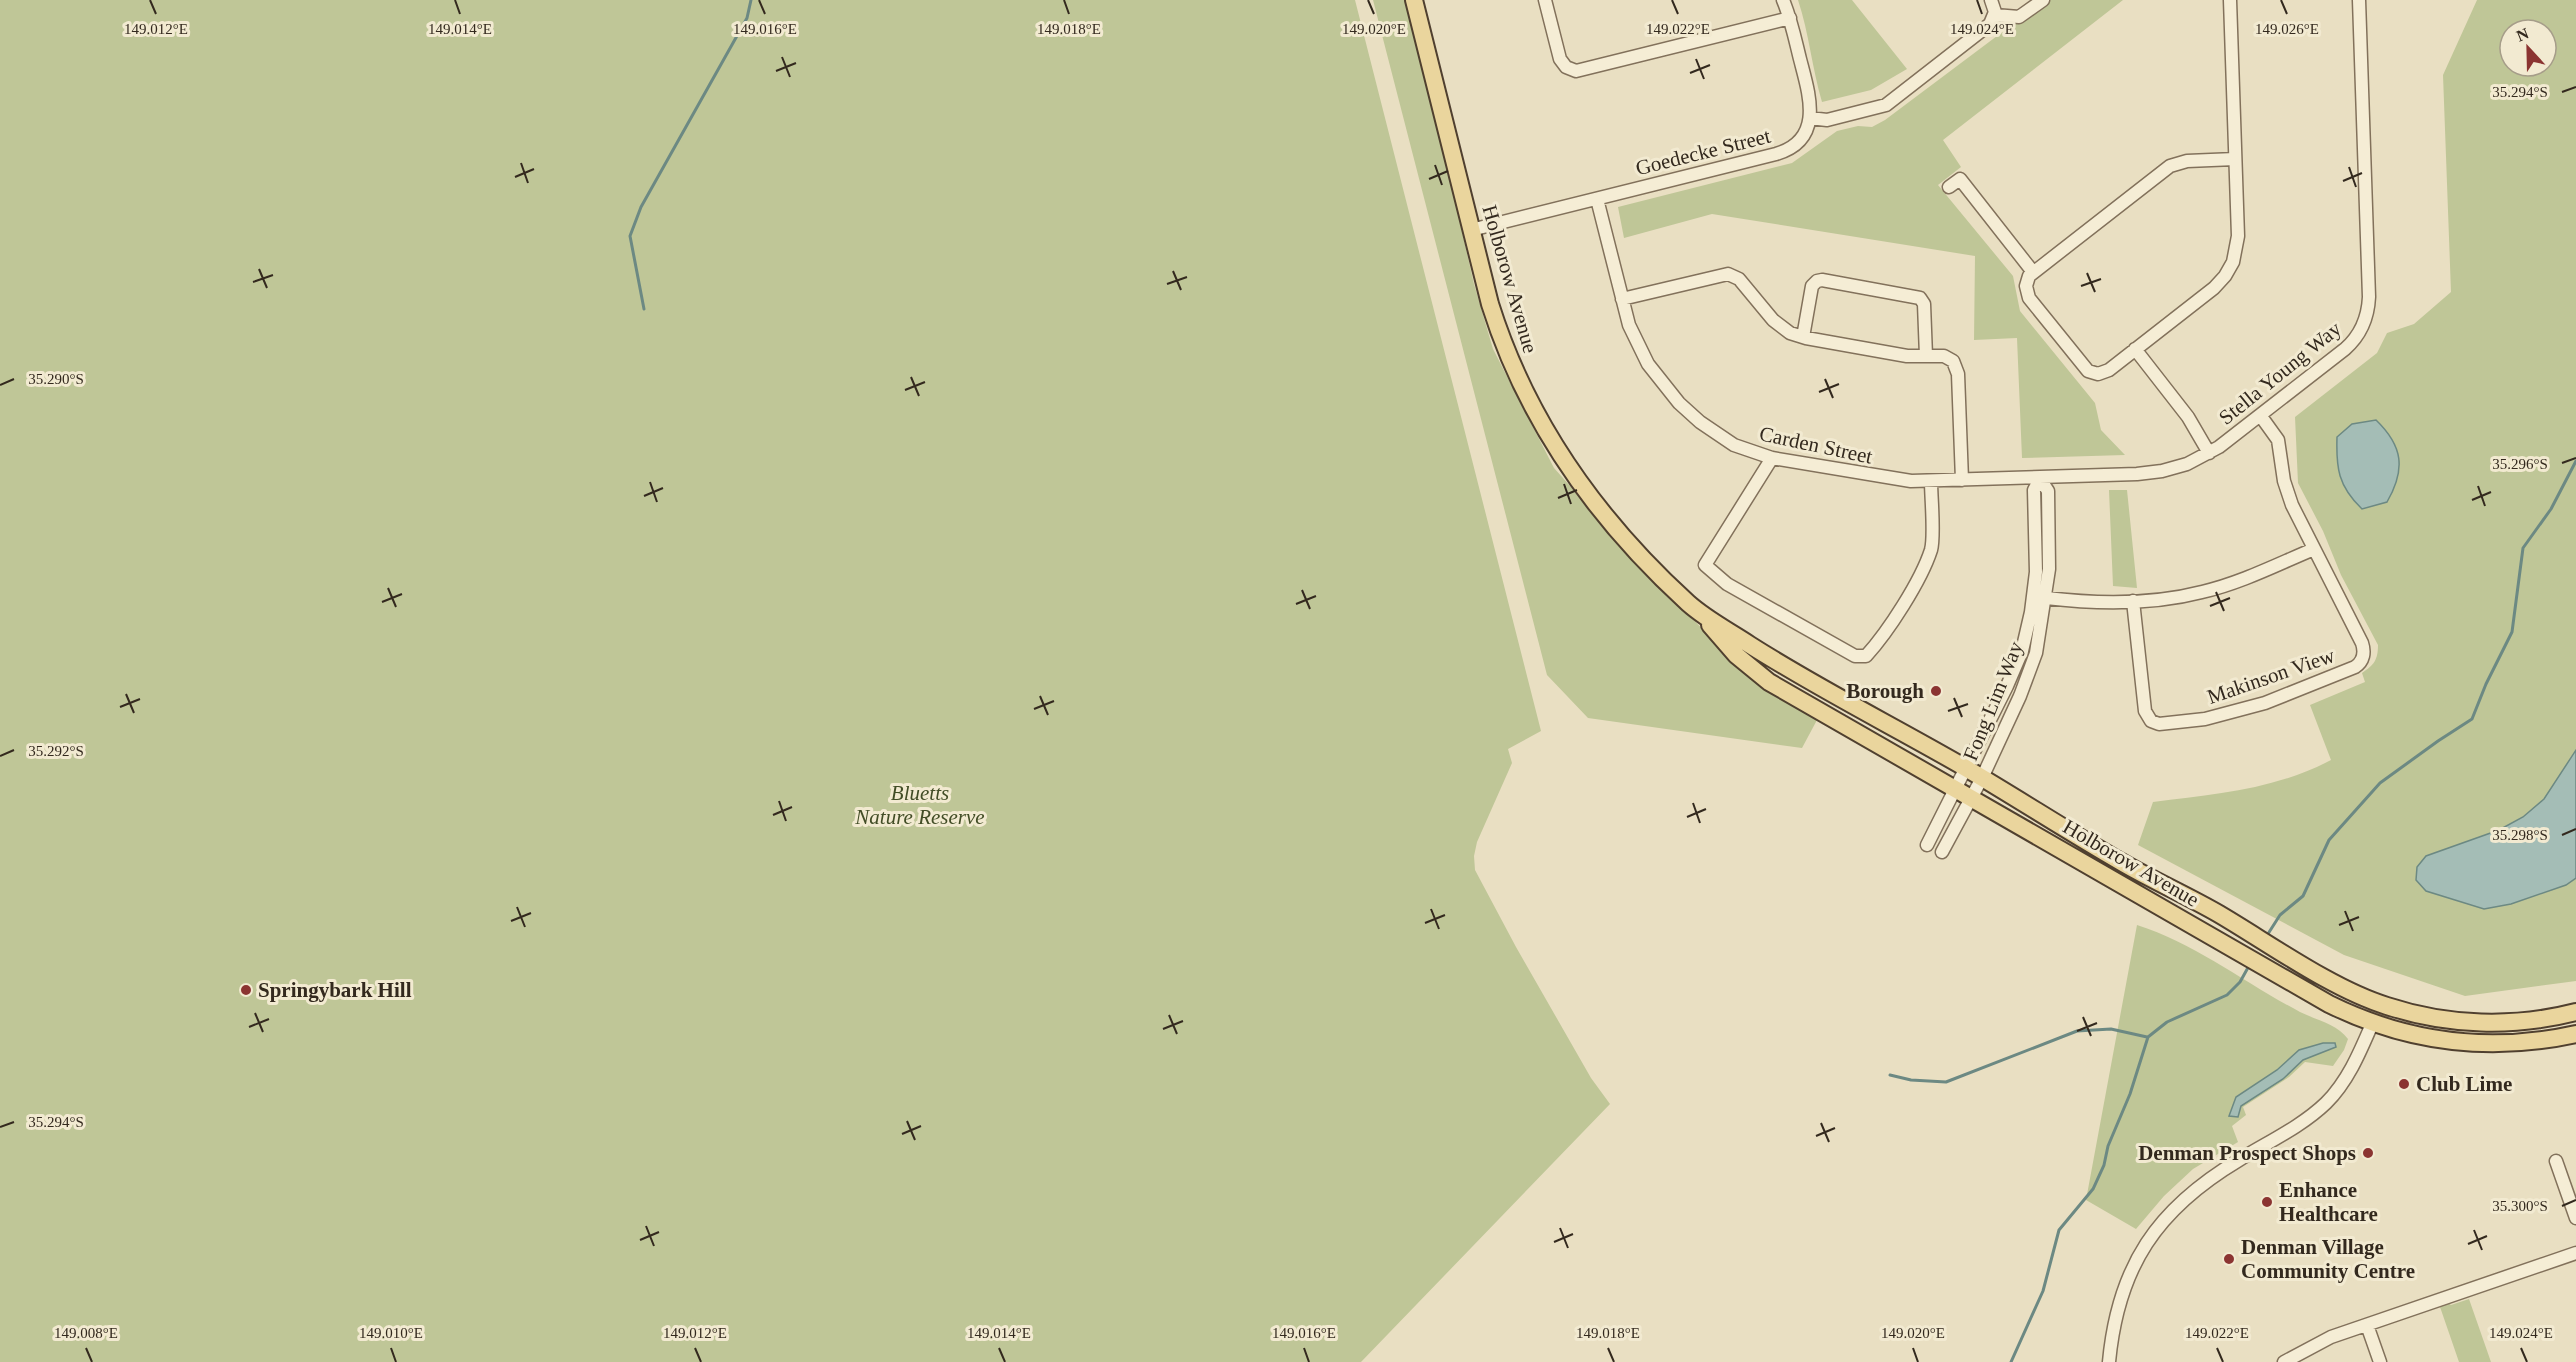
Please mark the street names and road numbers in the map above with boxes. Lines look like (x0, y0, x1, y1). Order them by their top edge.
street label: Goedecke Street (1633, 124, 1773, 180)
street label: Holborow Avenue (1477, 202, 1543, 356)
street label: Stella Young Way (2214, 316, 2346, 430)
street label: Carden Street (1757, 421, 1875, 469)
street label: Fong Lim Way (1958, 638, 2028, 764)
street label: Makinson View (2204, 643, 2339, 709)
street label: Holborow Avenue (2059, 814, 2203, 912)

